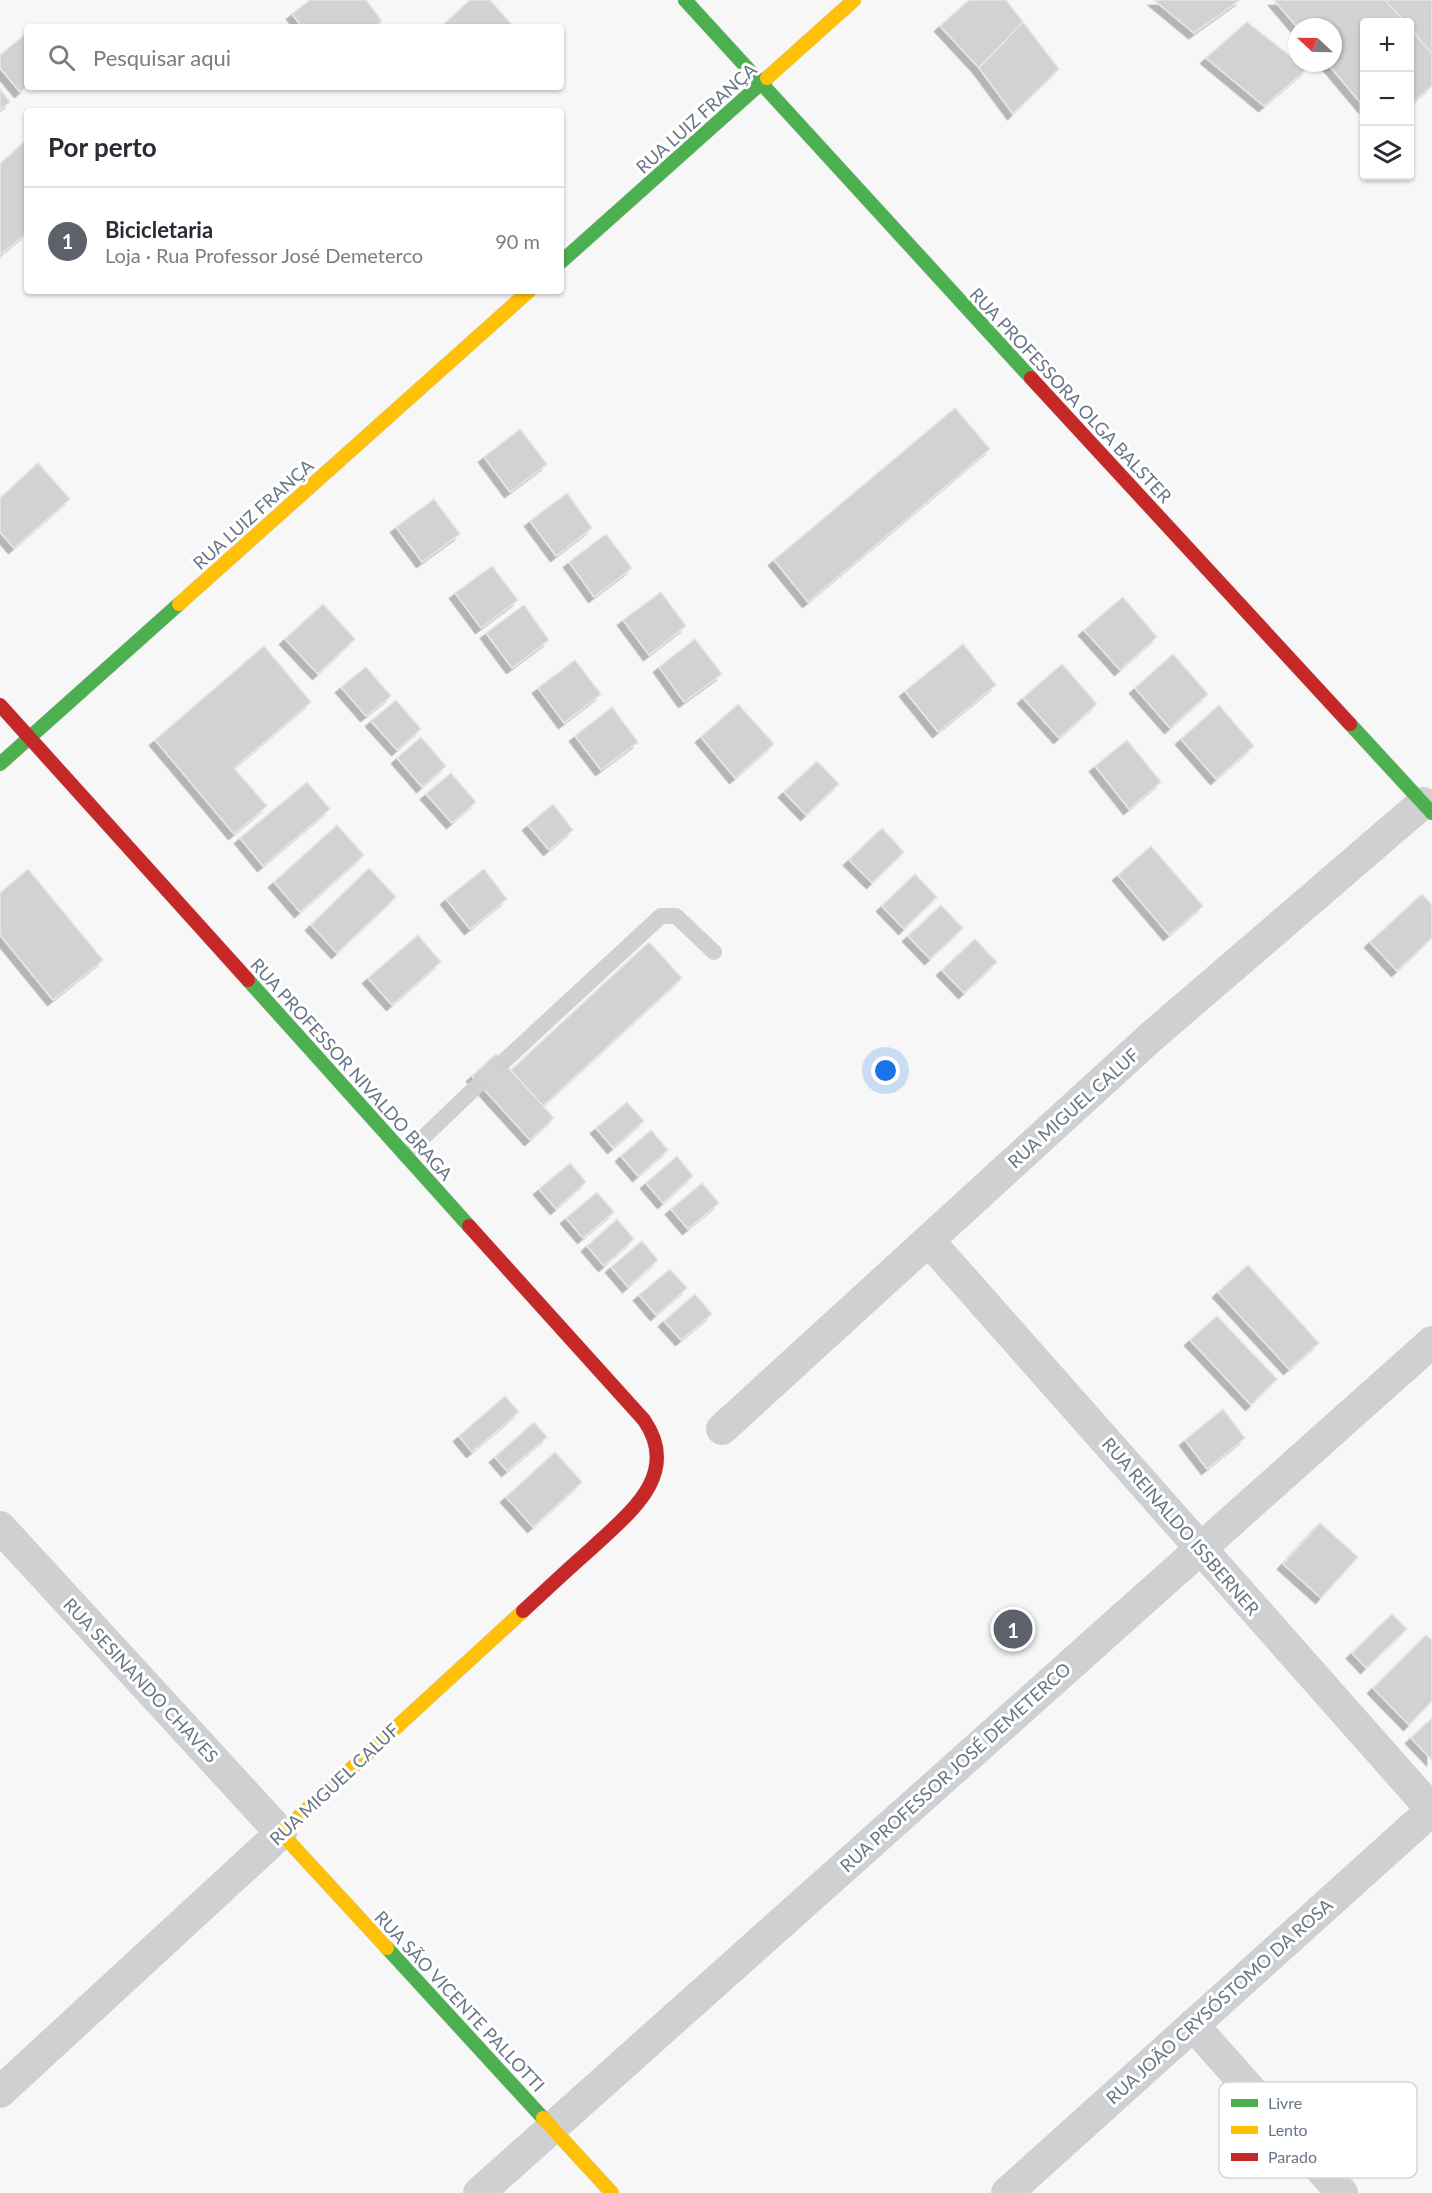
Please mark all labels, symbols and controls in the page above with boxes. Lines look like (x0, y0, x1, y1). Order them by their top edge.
north arrow (1288, 18, 1342, 72)
map controls (1360, 18, 1414, 180)
button: + (1360, 18, 1414, 72)
search box (24, 24, 564, 90)
icon: search (45, 41, 78, 74)
text: Pesquisar aqui (93, 44, 231, 71)
street label: RUA LUIZ FRANÇA (631, 58, 761, 178)
button: − (1360, 72, 1414, 126)
button: layers (1360, 126, 1414, 180)
text: Por perto (48, 131, 157, 163)
text: Bicicletaria (105, 216, 213, 243)
text: 1 (62, 229, 73, 253)
text: 90 m (495, 229, 540, 253)
text: Loja · Rua Professor José Demeterco (105, 243, 423, 267)
street label: RUA PROFESSORA OLGA BALSTER (965, 283, 1177, 508)
street label: RUA LUIZ FRANÇA (188, 454, 318, 574)
street label: RUA PROFESSOR NIVALDO BRAGA (246, 953, 458, 1185)
street label: RUA MIGUEL CALUF (1003, 1043, 1143, 1173)
your location (871, 1056, 900, 1085)
street label: RUA REINALDO ISSBERNER (1098, 1433, 1265, 1620)
street label: RUA SESINANDO CHAVES (59, 1593, 223, 1767)
pin: 1 (994, 1606, 1032, 1652)
street label: RUA PROFESSOR JOSÉ DEMETERCO (835, 1657, 1075, 1877)
street label: RUA MIGUEL CALUF (265, 1718, 403, 1850)
street label: RUA JOÃO CRYSÓSTOMO DA ROSA (1101, 1893, 1337, 2109)
street label: RUA SÃO VICENTE PALLOTTI (370, 1906, 550, 2096)
legend (1219, 2082, 1417, 2178)
text: Livre (1268, 2093, 1302, 2112)
text: Lento (1268, 2120, 1308, 2139)
text: Parado (1268, 2147, 1317, 2166)

